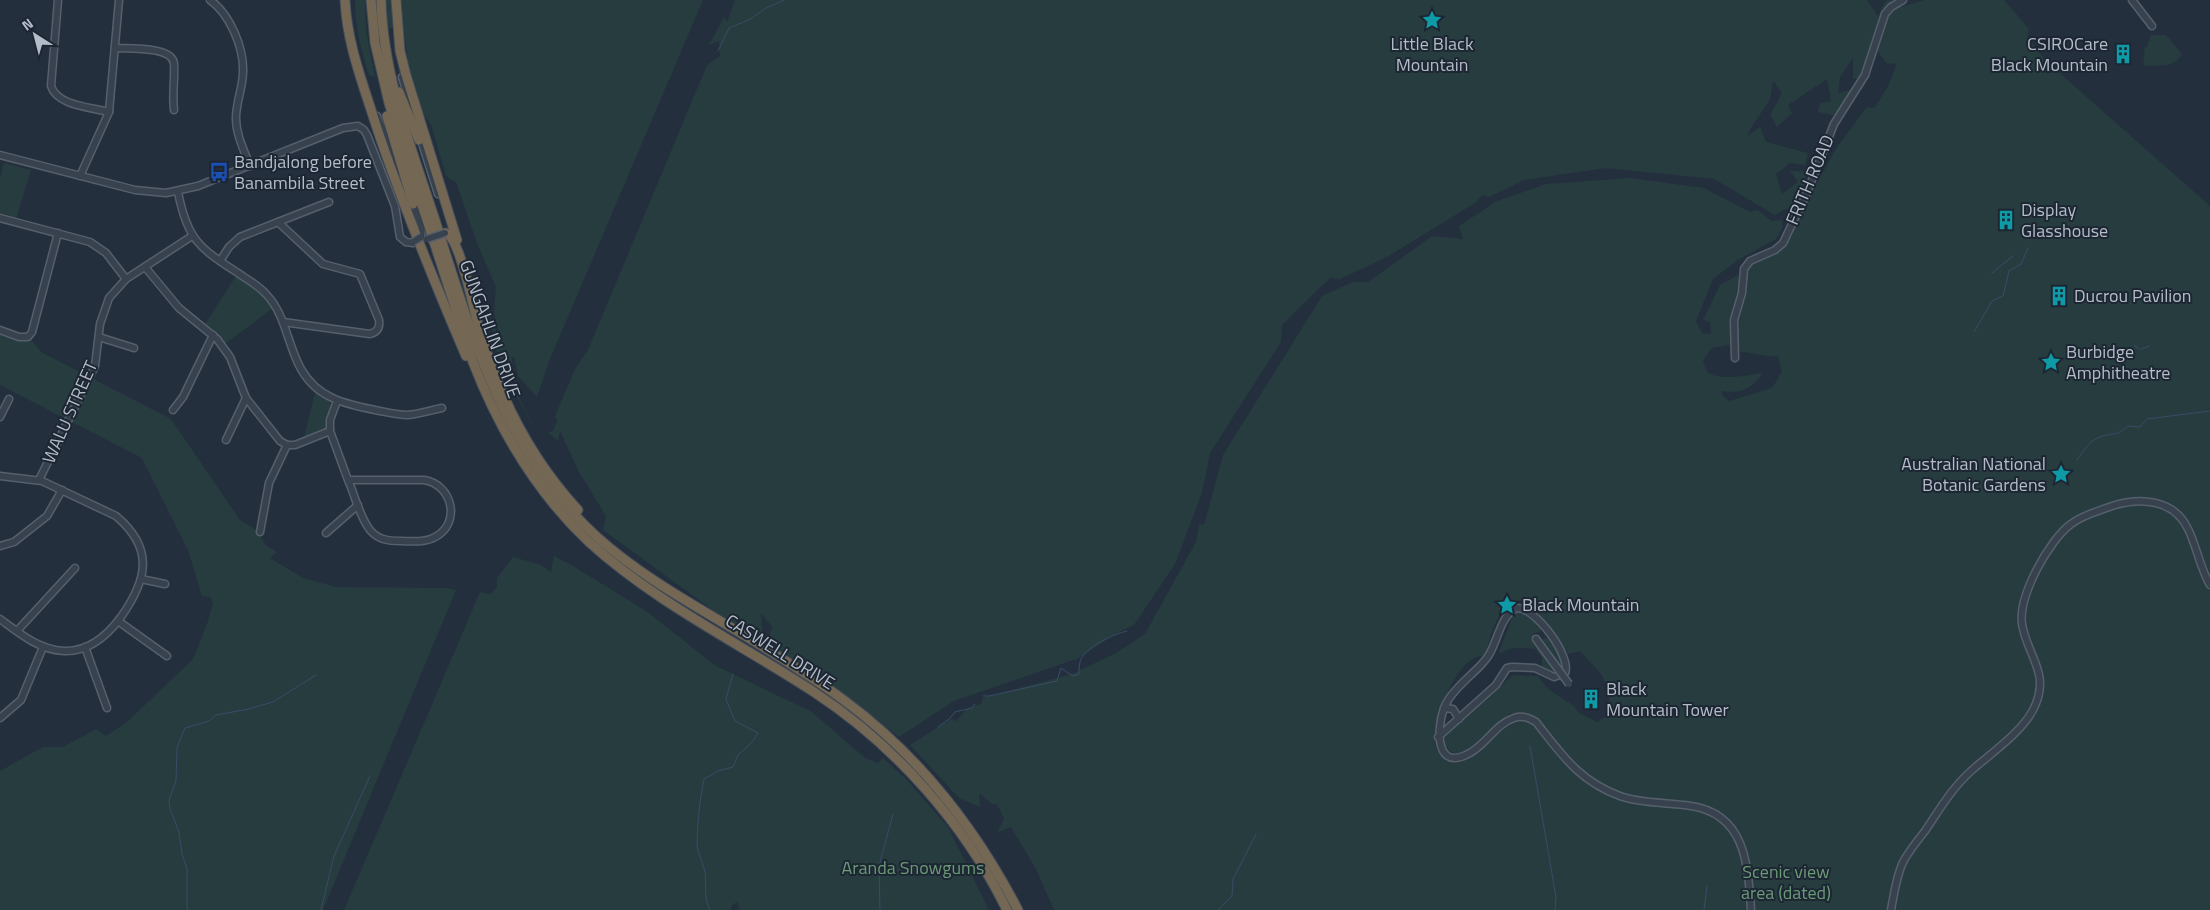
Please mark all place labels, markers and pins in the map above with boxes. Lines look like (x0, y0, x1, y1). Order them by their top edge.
place icon: Little Black Mountain (1421, 9, 1443, 31)
place label: Little Black Mountain (1390, 30, 1474, 78)
place label: CSIROCare Black Mountain (1991, 30, 2108, 78)
building icon: CSIROCare Black Mountain (2112, 43, 2134, 65)
place label: Bandjalong before Banambila Street (234, 148, 372, 196)
bus stop icon: Bandjalong before Banambila Street (208, 161, 230, 183)
place label: Display Glasshouse (2021, 196, 2108, 244)
building icon: Display Glasshouse (1995, 209, 2017, 231)
place label: Ducrou Pavilion (2074, 282, 2191, 309)
building icon: Ducrou Pavilion (2048, 285, 2070, 307)
place label: Burbidge Amphitheatre (2066, 338, 2170, 386)
place icon: Burbidge Amphitheatre (2040, 351, 2062, 373)
place label: Australian National Botanic Gardens (1901, 450, 2046, 498)
place icon: Australian National Botanic Gardens (2050, 463, 2072, 485)
place label: Black Mountain (1522, 591, 1639, 618)
place icon: Black Mountain (1496, 594, 1518, 616)
place label: Black Mountain Tower (1606, 675, 1729, 723)
building icon: Black Mountain Tower (1580, 688, 1602, 710)

